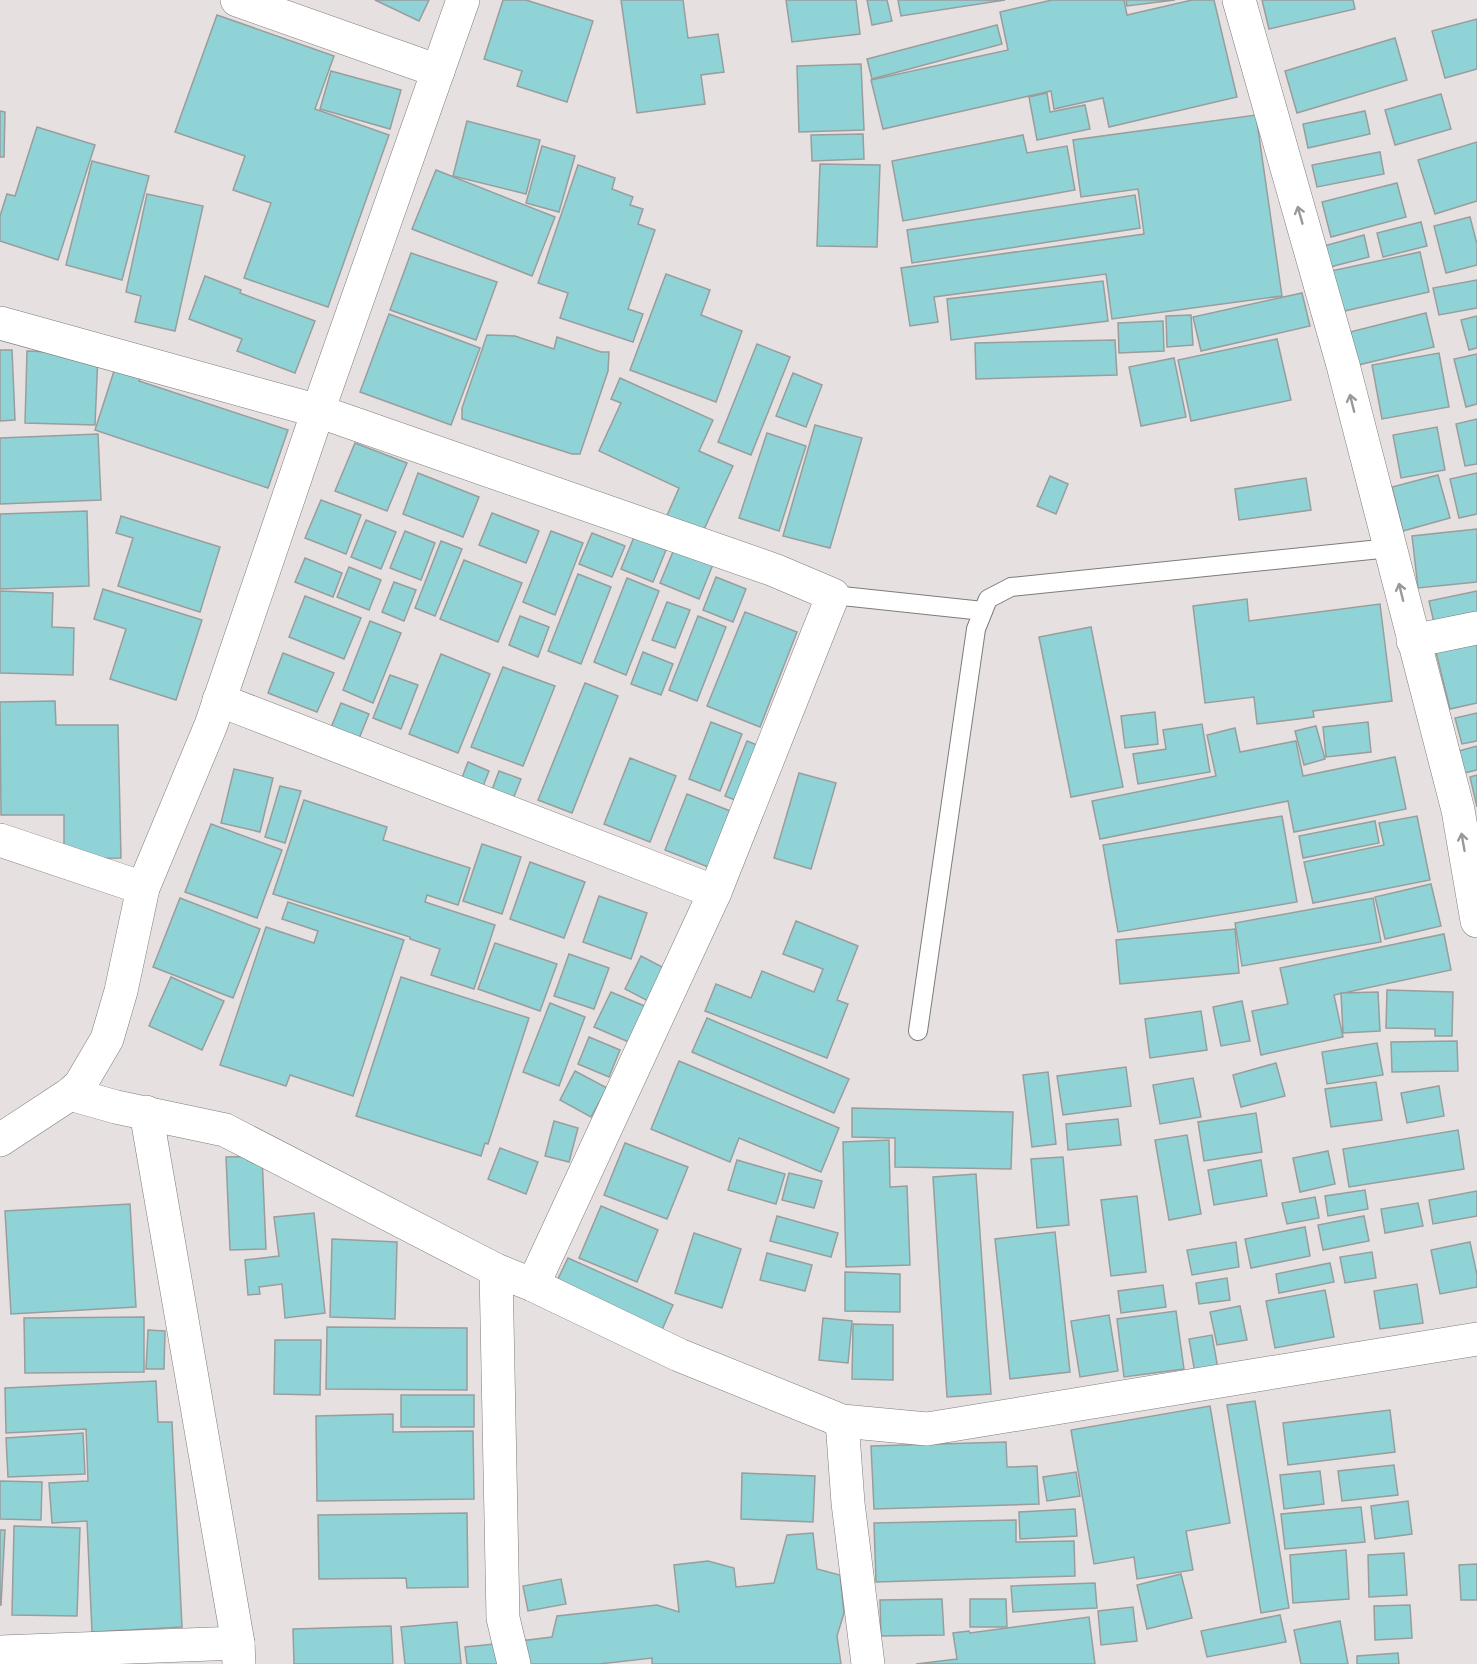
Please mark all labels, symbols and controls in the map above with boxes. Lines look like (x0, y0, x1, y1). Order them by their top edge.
one-way arrow (1294, 206, 1305, 225)
one-way arrow (1346, 394, 1358, 413)
one-way arrow (1395, 583, 1406, 602)
one-way arrow (1457, 833, 1468, 853)

